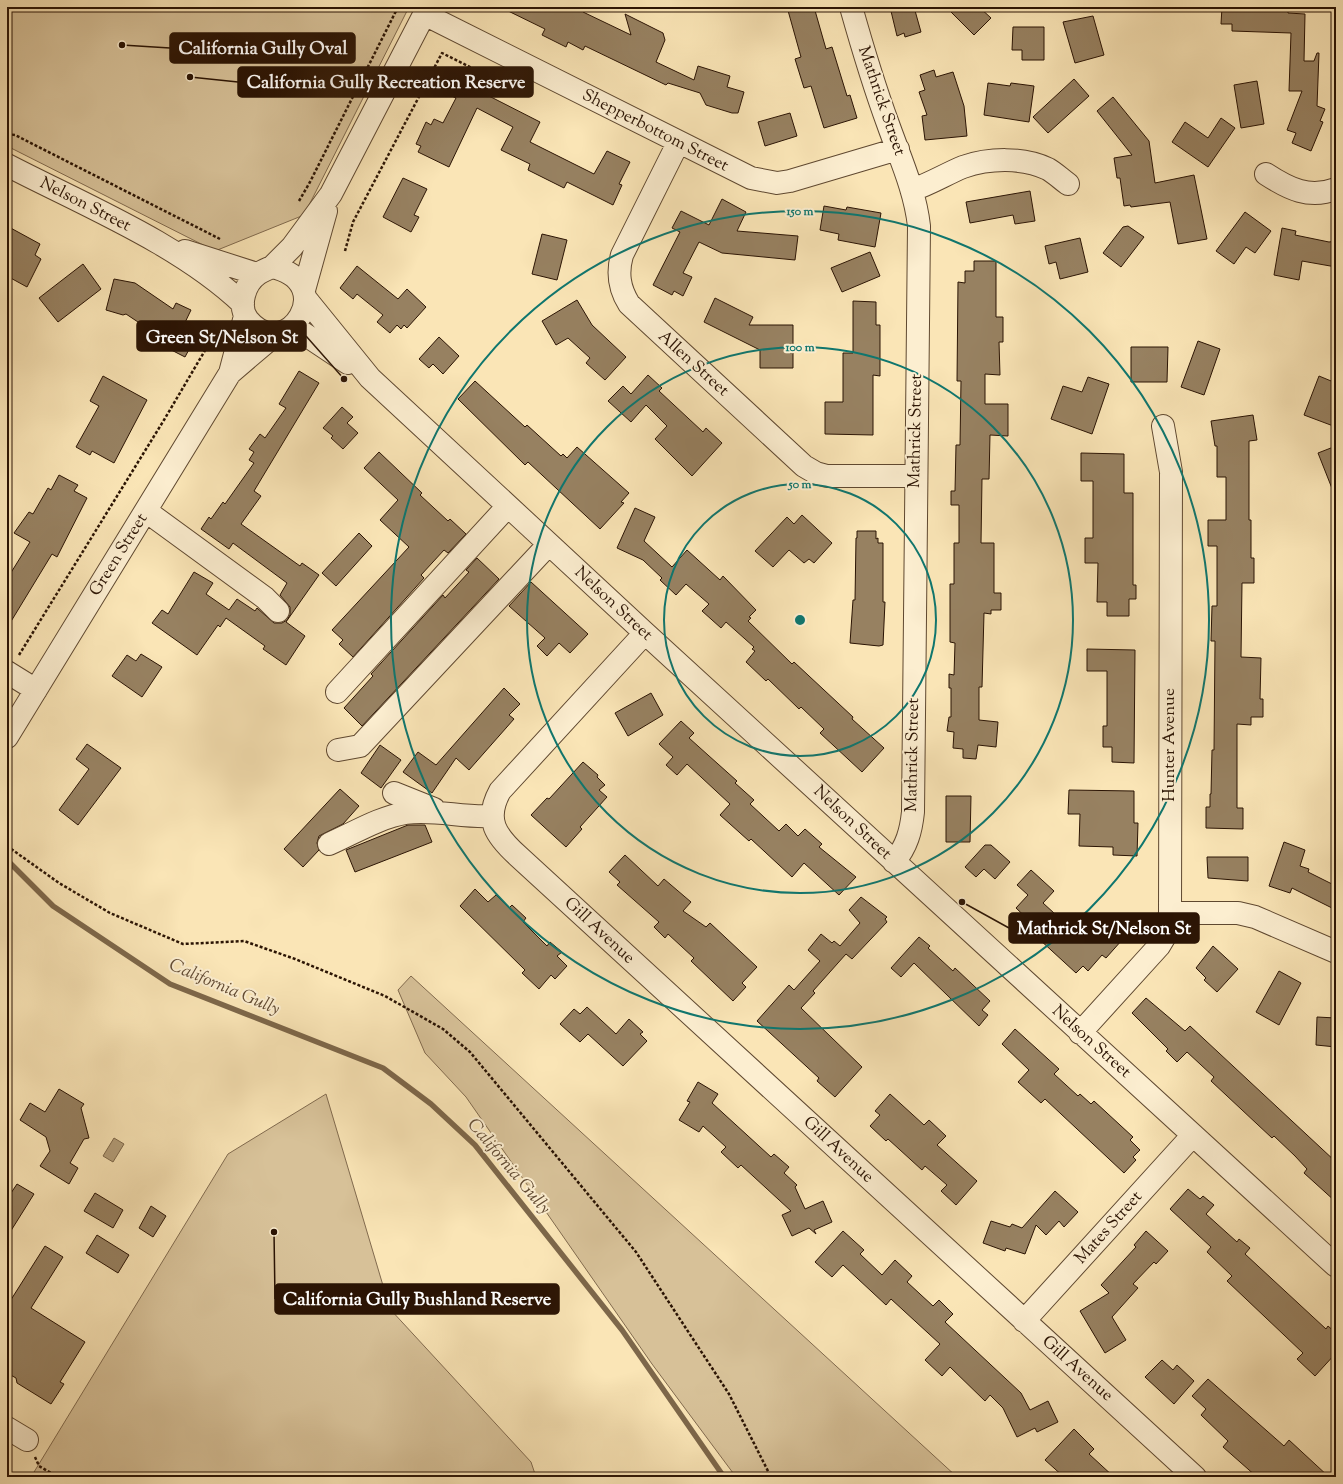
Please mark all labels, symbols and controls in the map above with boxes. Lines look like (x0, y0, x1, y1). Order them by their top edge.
callout: California Gully Oval (170, 33, 355, 63)
text: California Gully Oval (179, 37, 348, 63)
street label: Mathrick Street (851, 43, 911, 159)
callout: California Gully Recreation Reserve (238, 67, 533, 97)
text: California Gully Recreation Reserve (247, 71, 526, 97)
street label: Shepperbottom Street (578, 84, 733, 178)
street label: Nelson Street (35, 172, 135, 238)
text: 150 m (785, 203, 814, 221)
callout: Green St/Nelson St (137, 321, 306, 351)
street label: Allen Street (652, 325, 734, 403)
text: Green St/Nelson St (146, 326, 299, 352)
text: 100 m (784, 339, 815, 357)
street label: Mathrick Street (903, 373, 929, 488)
text: 50 m (788, 476, 812, 494)
street label: Green Street (84, 509, 154, 601)
street label: Nelson Street (568, 561, 658, 647)
centre of rings (793, 613, 807, 627)
street label: Hunter Avenue (1158, 688, 1182, 802)
street label: Mathrick Street (900, 697, 926, 812)
street label: Nelson Street (807, 780, 897, 866)
street label: Gill Avenue (558, 892, 640, 970)
callout: Mathrick St/Nelson St (1009, 913, 1199, 943)
text: Mathrick St/Nelson St (1017, 917, 1192, 943)
water label: California Gully (165, 953, 283, 1023)
street label: Nelson Street (1046, 1000, 1136, 1084)
street label: Gill Avenue (797, 1111, 879, 1189)
water label: California Gully (460, 1113, 556, 1221)
street label: Mates Street (1070, 1186, 1149, 1270)
callout: California Gully Bushland Reserve (275, 1284, 559, 1314)
text: California Gully Bushland Reserve (283, 1288, 552, 1314)
street label: Gill Avenue (1036, 1330, 1118, 1408)

